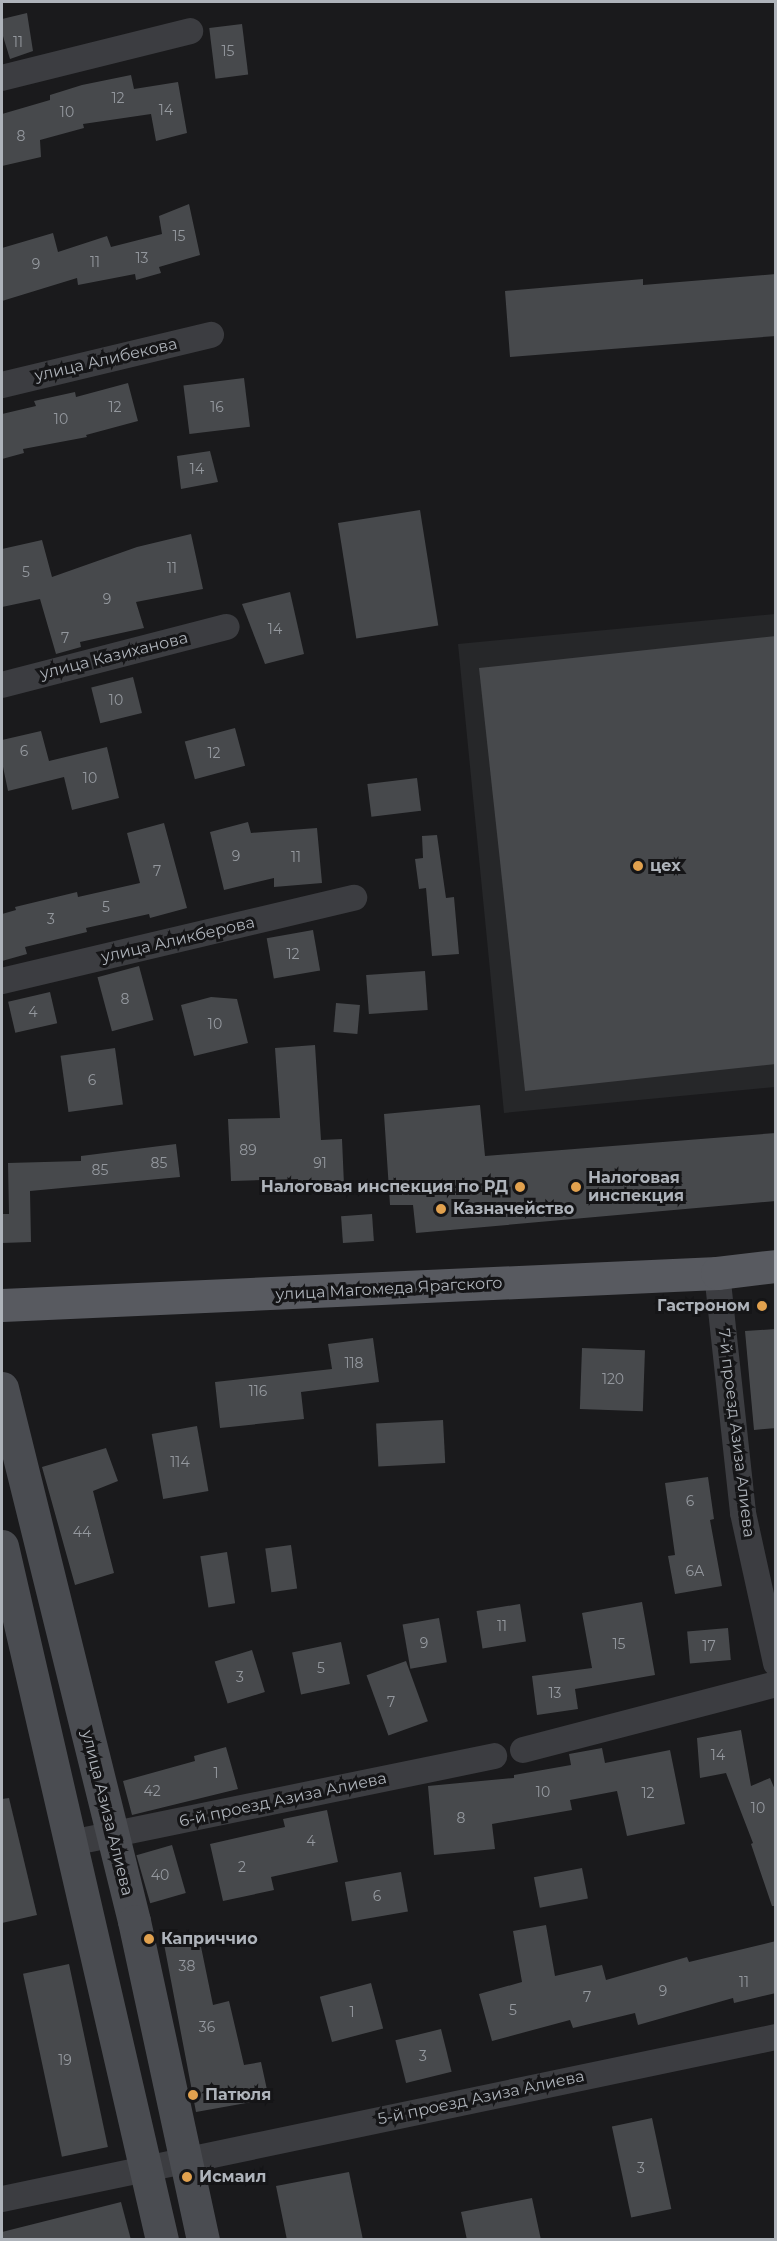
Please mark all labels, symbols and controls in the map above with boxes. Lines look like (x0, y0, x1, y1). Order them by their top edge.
house number: 11 (13, 34, 23, 50)
house number: 15 (222, 43, 234, 59)
house number: 12 (111, 90, 125, 106)
house number: 14 (159, 102, 173, 118)
house number: 10 (60, 104, 74, 120)
house number: 8 (17, 128, 25, 144)
house number: 15 (173, 228, 185, 244)
house number: 13 (136, 250, 148, 266)
house number: 11 (90, 254, 100, 270)
house number: 9 (32, 256, 40, 272)
street label: улица Алибекова (33, 334, 179, 386)
house number: 12 (108, 399, 122, 415)
house number: 16 (210, 399, 224, 415)
house number: 10 (54, 411, 68, 427)
house number: 14 (190, 461, 204, 477)
house number: 11 (167, 560, 177, 576)
house number: 5 (22, 564, 30, 580)
house number: 9 (103, 591, 111, 607)
house number: 14 (268, 621, 282, 637)
street label: улица Казиханова (38, 628, 190, 684)
house number: 7 (61, 630, 69, 646)
house number: 10 (109, 692, 123, 708)
house number: 6 (20, 743, 28, 759)
house number: 12 (207, 745, 221, 761)
house number: 10 (83, 770, 97, 786)
house number: 9 (232, 848, 240, 864)
house number: 11 (291, 849, 301, 865)
place label: цех (650, 856, 681, 876)
marker: цех (631, 859, 645, 873)
house number: 7 (153, 863, 161, 879)
house number: 5 (102, 899, 110, 915)
house number: 3 (47, 911, 55, 927)
street label: улица Аликберова (99, 913, 257, 967)
house number: 12 (286, 946, 300, 962)
house number: 8 (121, 991, 129, 1007)
house number: 4 (28, 1004, 38, 1020)
house number: 10 (208, 1016, 222, 1032)
house number: 6 (88, 1072, 96, 1088)
house number: 89 (239, 1142, 257, 1158)
house number: 85 (151, 1155, 167, 1171)
house number: 91 (313, 1155, 327, 1171)
house number: 85 (92, 1162, 108, 1178)
place label: Налоговая инспекция (588, 1168, 684, 1206)
place label: Налоговая инспекция по РД (261, 1177, 508, 1197)
marker: Налоговая инспекция по РД (513, 1180, 527, 1194)
marker: Налоговая инспекция (569, 1180, 583, 1194)
place label: Казначейство (453, 1199, 574, 1219)
marker: Казначейство (434, 1202, 448, 1216)
street label: улица Магомеда Ярагского (275, 1273, 503, 1305)
place label: Гастроном (657, 1296, 750, 1316)
marker: Гастроном (755, 1299, 769, 1313)
street label: 7-й проезд Азиза Алиева (714, 1327, 758, 1539)
house number: 118 (344, 1355, 364, 1371)
house number: 120 (602, 1371, 624, 1387)
house number: 116 (249, 1383, 267, 1399)
house number: 114 (170, 1454, 190, 1470)
house number: 6 (686, 1493, 694, 1509)
house number: 44 (73, 1524, 91, 1540)
house number: 6А (685, 1563, 705, 1579)
house number: 11 (497, 1618, 507, 1634)
house number: 9 (420, 1635, 428, 1651)
house number: 15 (613, 1636, 625, 1652)
house number: 17 (702, 1638, 716, 1654)
house number: 5 (317, 1660, 325, 1676)
house number: 3 (236, 1669, 244, 1685)
house number: 13 (549, 1685, 561, 1701)
house number: 7 (387, 1694, 395, 1710)
street label: улица Азиза Алиева (77, 1728, 137, 1898)
house number: 14 (711, 1747, 725, 1763)
house number: 1 (213, 1765, 219, 1781)
street label: 6-й проезд Азиза Алиева (178, 1769, 388, 1831)
house number: 42 (143, 1783, 161, 1799)
house number: 10 (536, 1784, 550, 1800)
house number: 12 (641, 1785, 655, 1801)
house number: 10 (751, 1800, 765, 1816)
house number: 8 (457, 1810, 465, 1826)
house number: 4 (306, 1833, 316, 1849)
house number: 2 (238, 1859, 246, 1875)
house number: 40 (151, 1867, 169, 1883)
house number: 6 (373, 1888, 381, 1904)
place label: Каприччио (161, 1929, 258, 1949)
marker: Каприччио (142, 1932, 156, 1946)
house number: 38 (179, 1958, 195, 1974)
house number: 11 (739, 1974, 749, 1990)
house number: 9 (659, 1983, 667, 1999)
house number: 7 (583, 1989, 591, 2005)
house number: 5 (509, 2002, 517, 2018)
house number: 1 (349, 2004, 355, 2020)
house number: 36 (199, 2019, 215, 2035)
house number: 3 (419, 2048, 427, 2064)
house number: 19 (58, 2052, 72, 2068)
street label: 5-й проезд Азиза Алиева (376, 2067, 586, 2129)
place label: Патюля (205, 2085, 271, 2105)
marker: Патюля (186, 2088, 200, 2102)
house number: 3 (637, 2160, 645, 2176)
place label: Исмаил (199, 2167, 266, 2187)
marker: Исмаил (180, 2170, 194, 2184)

